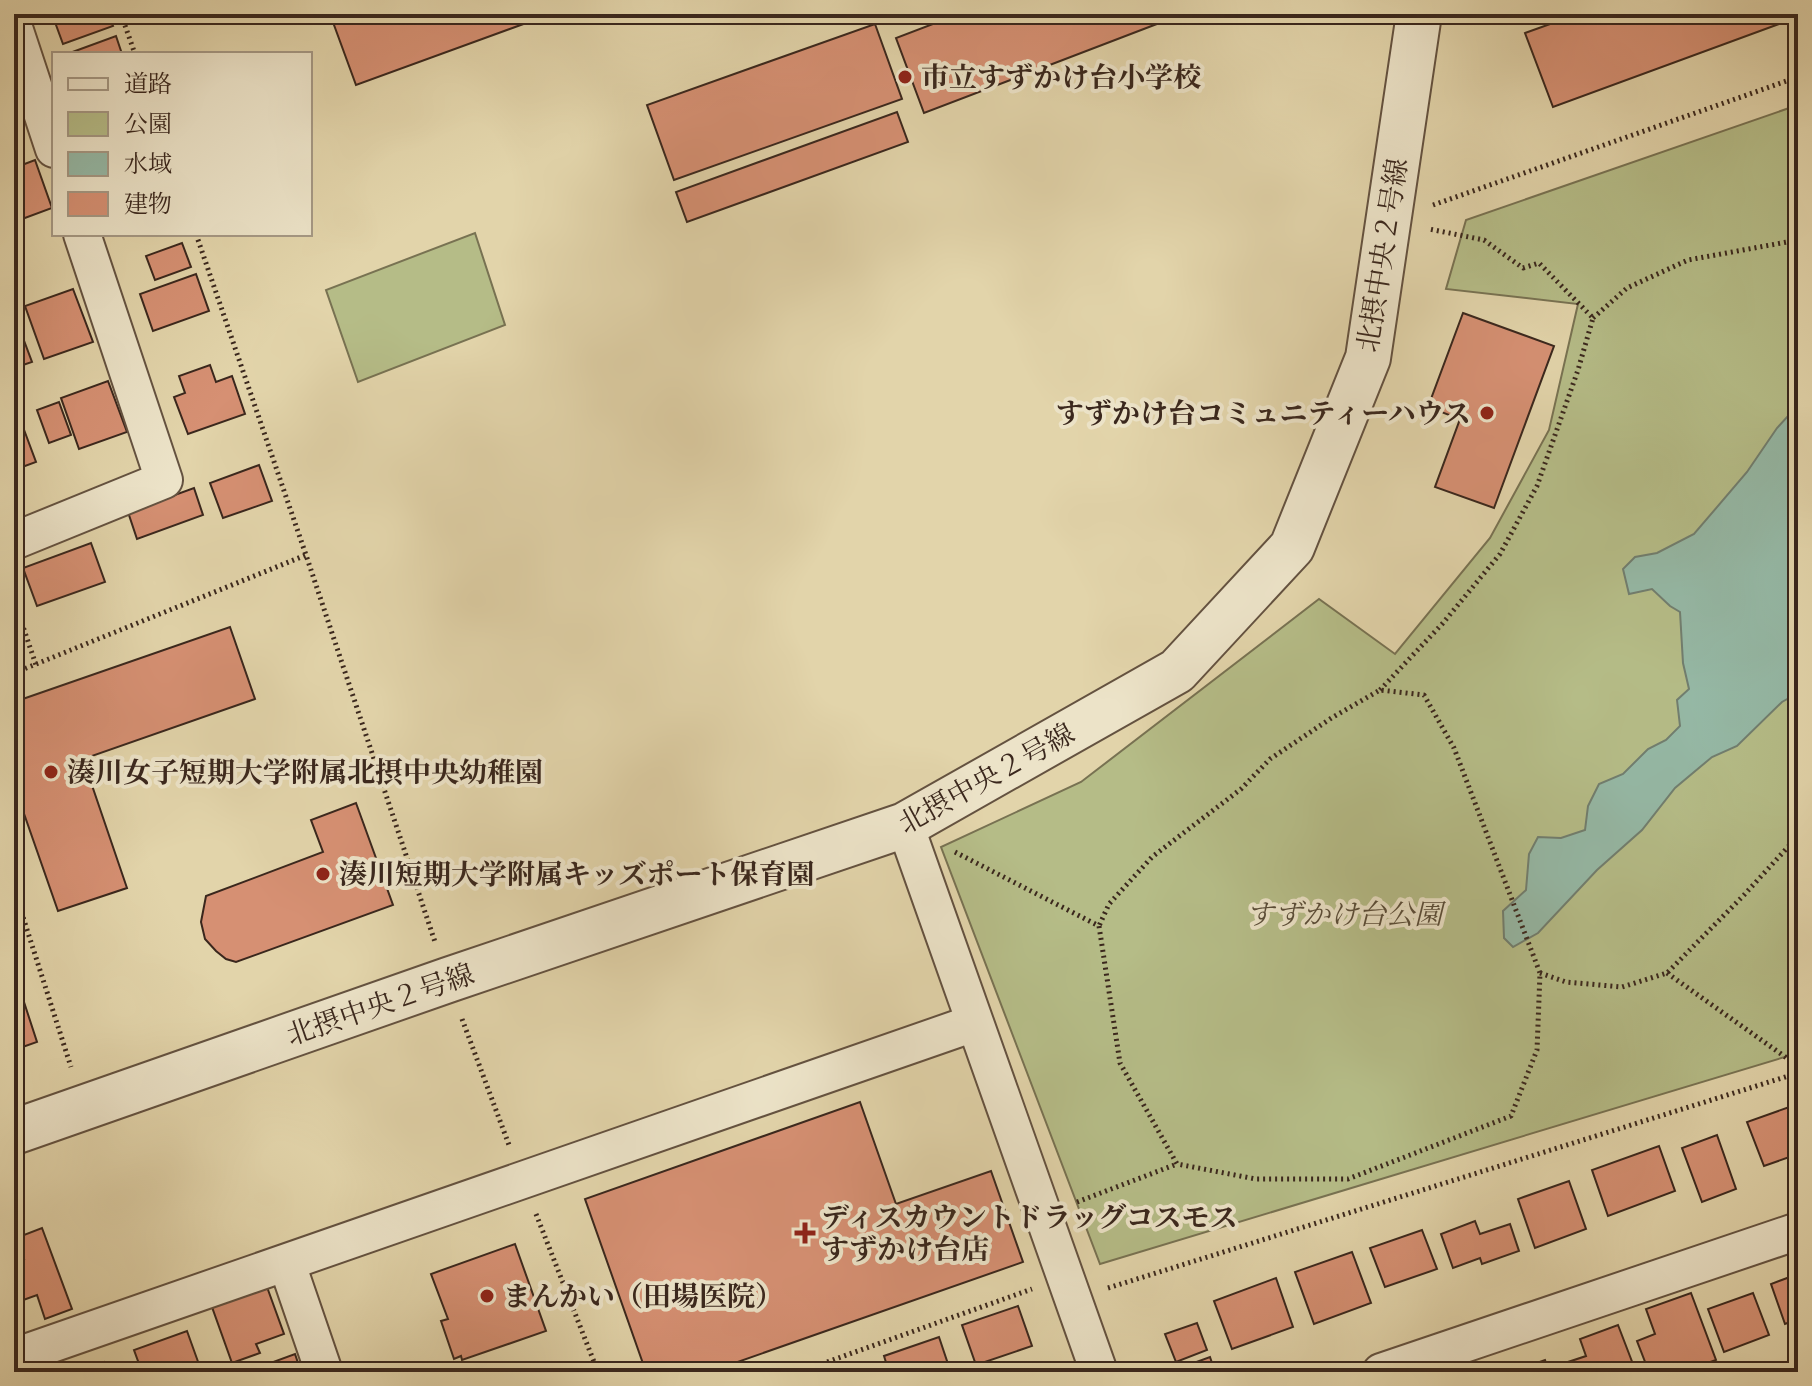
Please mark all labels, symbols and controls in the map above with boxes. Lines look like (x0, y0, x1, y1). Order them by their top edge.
legend (52, 52, 312, 236)
place label: 市立すずかけ台小学校 (921, 59, 1201, 97)
text: 道路 (124, 68, 172, 100)
marker: 市立すずかけ台小学校 (896, 68, 914, 86)
text: 公園 (124, 108, 172, 140)
text: 水域 (124, 148, 172, 180)
street label: 北摂中央２号線 (1349, 155, 1417, 355)
text: 建物 (124, 188, 172, 220)
place label: すずかけ台コミュニティーハウス (1056, 395, 1471, 433)
marker: すずかけ台コミュニティーハウス (1478, 404, 1496, 422)
street label: 北摂中央２号線 (892, 715, 1081, 843)
place label: 湊川女子短期大学附属北摂中央幼稚園 (67, 754, 543, 792)
marker: 湊川女子短期大学附属北摂中央幼稚園 (42, 763, 60, 781)
place label: 湊川短期大学附属キッズポート保育園 (339, 856, 814, 894)
marker: 湊川短期大学附属キッズポート保育園 (314, 865, 332, 883)
park label: すずかけ台公園 (1246, 896, 1446, 934)
street label: 北摂中央２号線 (281, 955, 479, 1055)
place label: ディスカウントドラッグコスモス すずかけ台店 (821, 1199, 1238, 1269)
marker: ディスカウントドラッグコスモス すずかけ台店 (796, 1224, 814, 1242)
place label: まんかい（田場医院） (503, 1278, 783, 1316)
marker: まんかい（田場医院） (478, 1287, 496, 1305)

